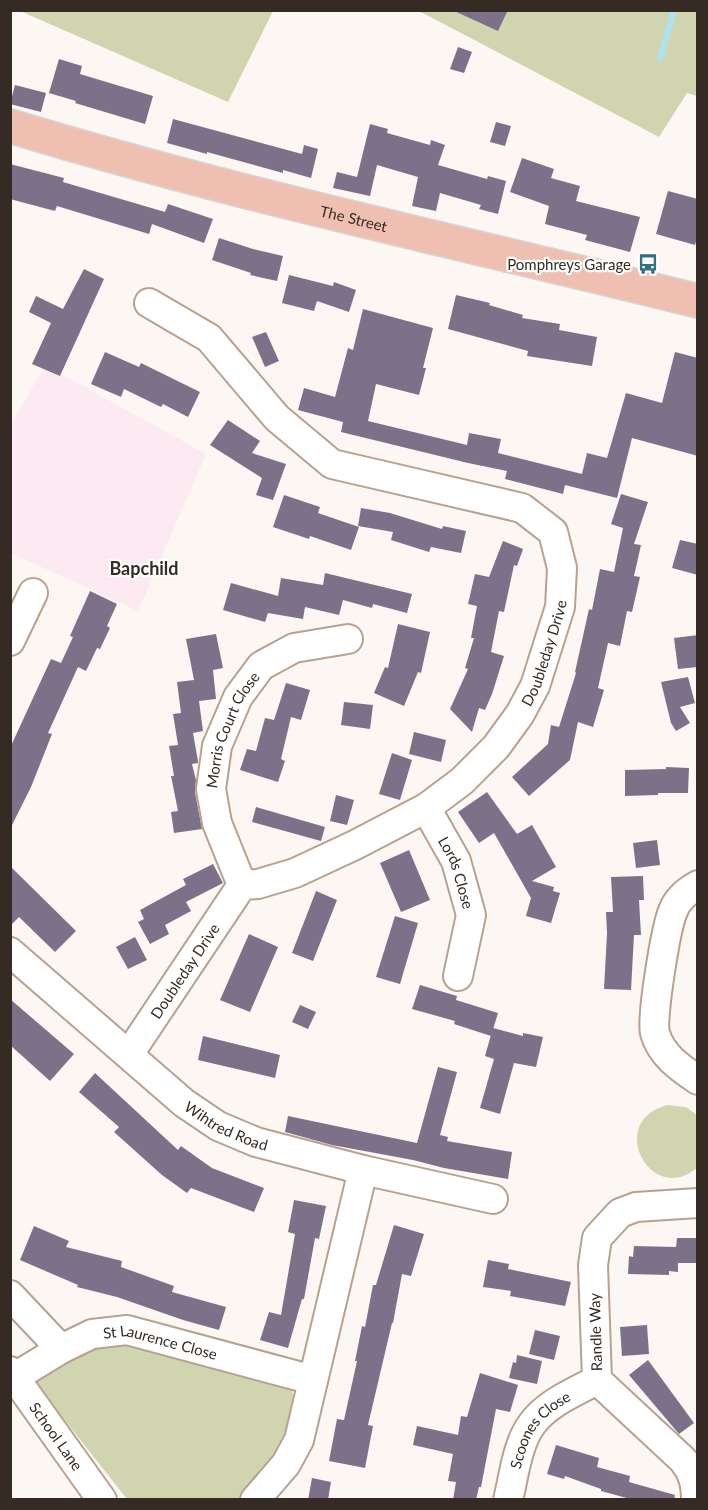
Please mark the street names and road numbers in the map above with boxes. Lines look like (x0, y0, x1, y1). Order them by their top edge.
street label: The Street (318, 201, 390, 235)
street label: Doubleday Drive (517, 600, 569, 709)
street label: Morris Court Close (202, 668, 263, 789)
street label: Lords Close (435, 833, 478, 911)
street label: Doubleday Drive (146, 920, 223, 1022)
street label: Wihtred Road (181, 1097, 270, 1154)
street label: Randle Way (585, 1292, 605, 1371)
street label: St Laurence Close (102, 1321, 219, 1363)
street label: Scoones Close (506, 1387, 573, 1470)
street label: School Lane (26, 1399, 87, 1474)

